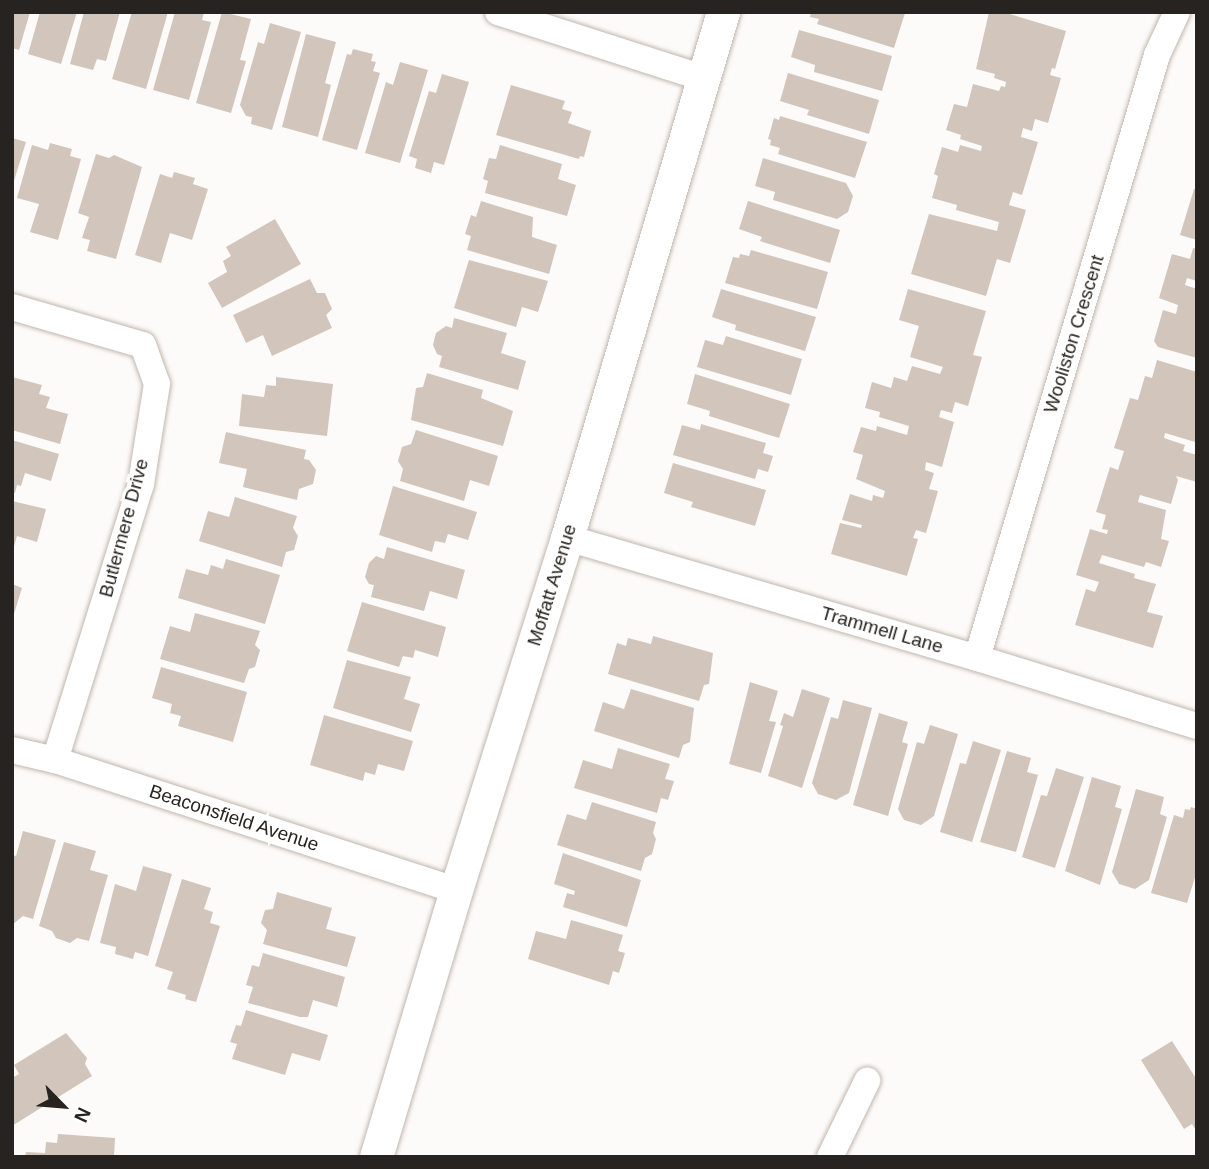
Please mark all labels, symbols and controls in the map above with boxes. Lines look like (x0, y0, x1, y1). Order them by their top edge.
street label: Wooliston Crescent (1039, 252, 1109, 416)
street label: Butlermere Drive (95, 456, 153, 600)
street label: Moffatt Avenue (523, 521, 581, 649)
street label: Trammell Lane (818, 602, 946, 658)
street label: Beaconsfield Avenue (146, 780, 322, 856)
north arrow (28, 1071, 98, 1141)
text: N (70, 1104, 95, 1126)

